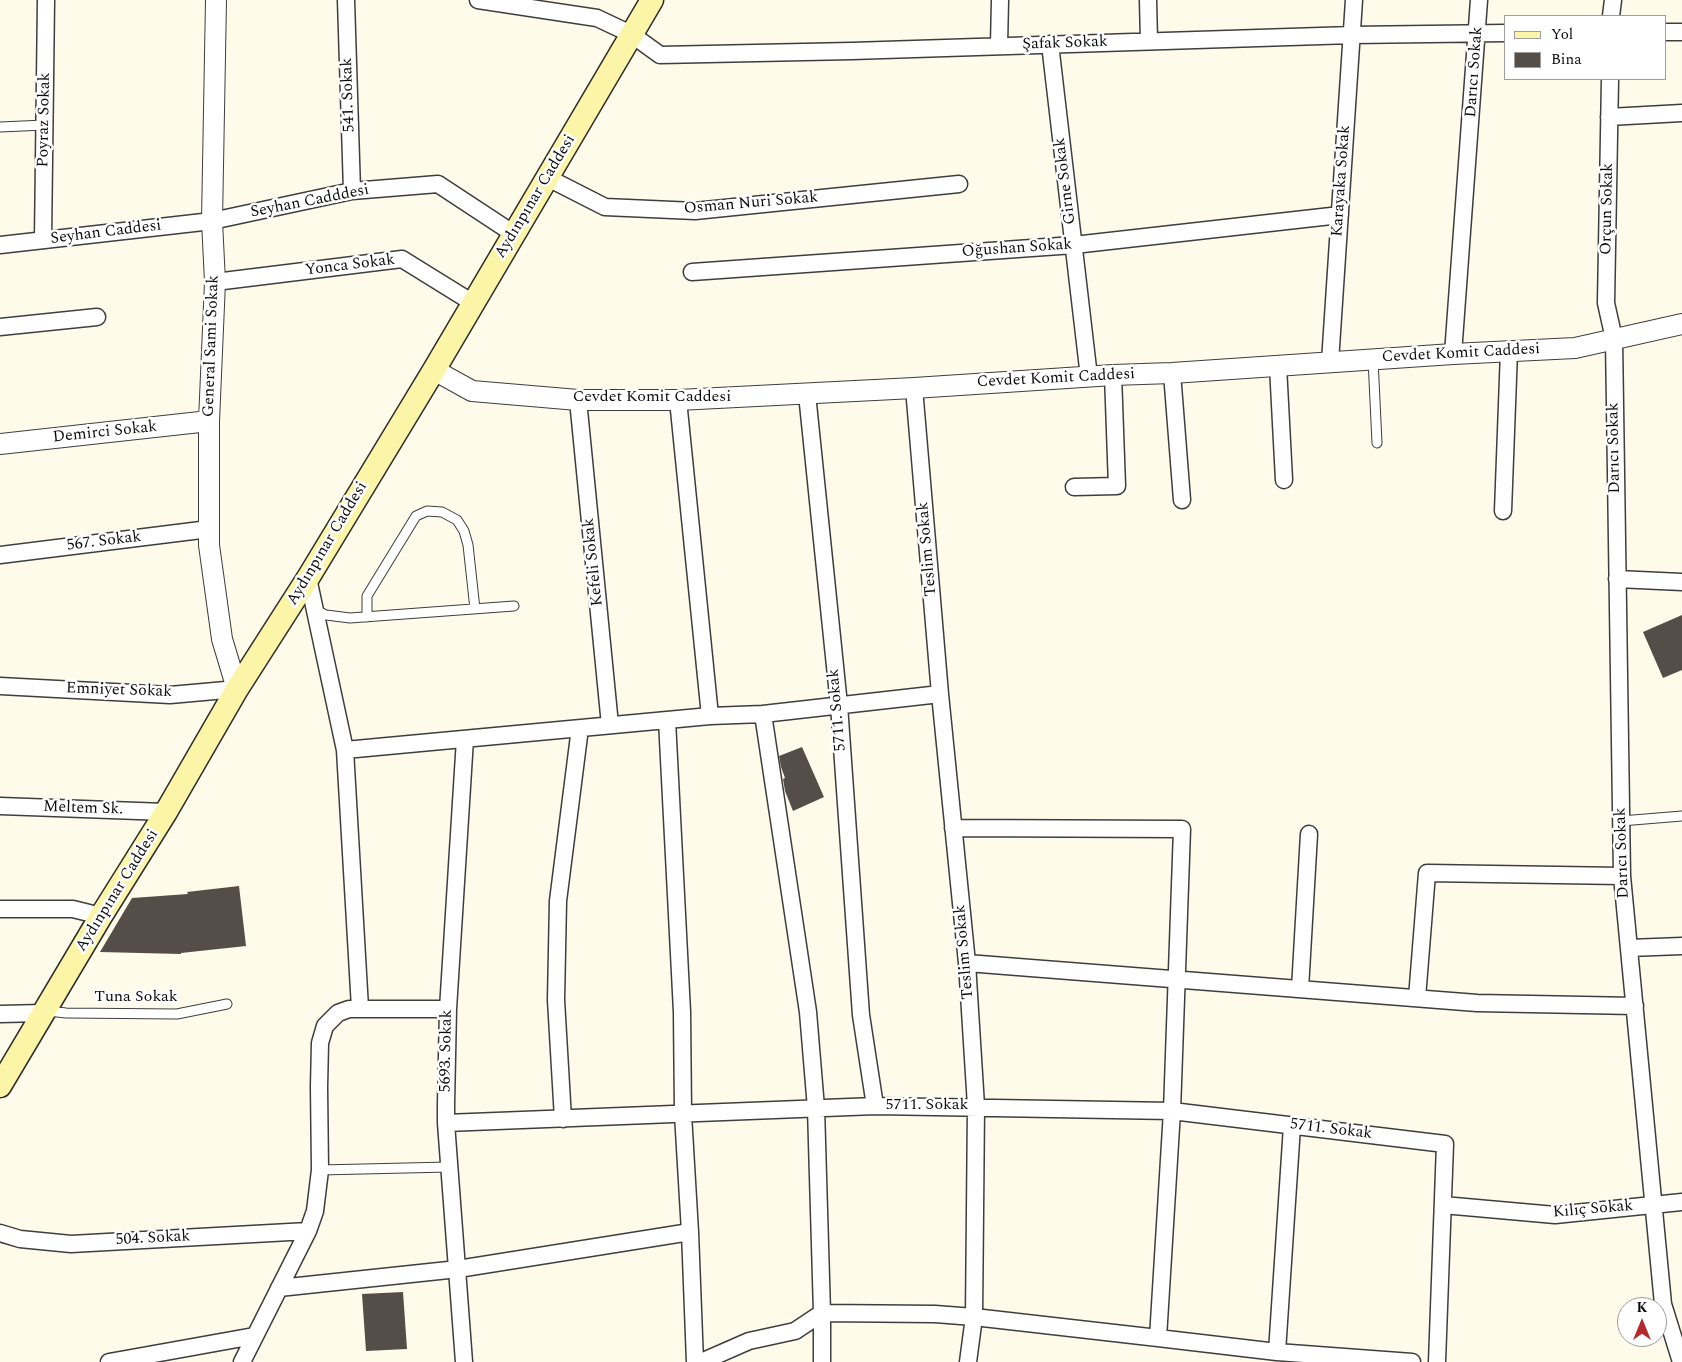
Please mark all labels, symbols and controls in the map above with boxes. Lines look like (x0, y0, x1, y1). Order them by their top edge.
legend (1504, 15, 1667, 80)
text: Yol (1551, 23, 1573, 46)
street label: Darıcı Sokak (1462, 26, 1488, 118)
street label: Şafak Sokak (1022, 33, 1108, 55)
text: Bina (1551, 48, 1582, 71)
street label: 541. Sokak (338, 57, 360, 133)
street label: Poyraz Sokak (35, 72, 55, 168)
street label: Karayaka Sokak (1329, 124, 1355, 238)
street label: Aydınpınar Caddesi (492, 132, 580, 262)
street label: Girne Sokak (1051, 136, 1081, 226)
street label: Orçun Sokak (1598, 163, 1618, 255)
street label: Seyhan Cadddesi (249, 181, 371, 223)
street label: Osman Nuri Sokak (683, 189, 819, 219)
street label: Seyhan Caddesi (49, 217, 163, 249)
street label: Oğushan Sokak (961, 236, 1073, 262)
street label: Yonca Sokak (304, 251, 396, 281)
street label: General Sami Sokak (200, 275, 224, 417)
street label: Cevdet Komit Caddesi (1381, 340, 1541, 368)
street label: Cevdet Komit Caddesi (976, 365, 1136, 393)
street label: Cevdet Komit Caddesi (573, 388, 731, 408)
street label: Darıcı Sokak (1605, 402, 1625, 494)
street label: Demirci Sokak (52, 418, 158, 448)
street label: Aydınpınar Caddesi (284, 479, 372, 609)
street label: Teslim Sokak (914, 501, 942, 597)
street label: Kefeli Sokak (580, 517, 608, 607)
street label: 567. Sokak (66, 528, 142, 556)
street label: 5711. Sokak (825, 668, 851, 752)
street label: Emniyet Sokak (66, 680, 172, 702)
street label: Meltem Sk. (43, 798, 123, 820)
street label: Darıcı Sokak (1612, 807, 1634, 899)
street label: Aydınpınar Caddesi (73, 826, 163, 956)
street label: Teslim Sokak (951, 904, 979, 1000)
street label: Tuna Sokak (94, 988, 178, 1008)
street label: 5693. Sokak (437, 1009, 457, 1093)
street label: 5711. Sokak (886, 1096, 968, 1116)
street label: 5711. Sokak (1289, 1115, 1373, 1145)
street label: Kılıç Sokak (1552, 1197, 1634, 1223)
street label: 504. Sokak (115, 1227, 191, 1251)
north arrow (1617, 1297, 1667, 1347)
text: K (1637, 1297, 1647, 1318)

